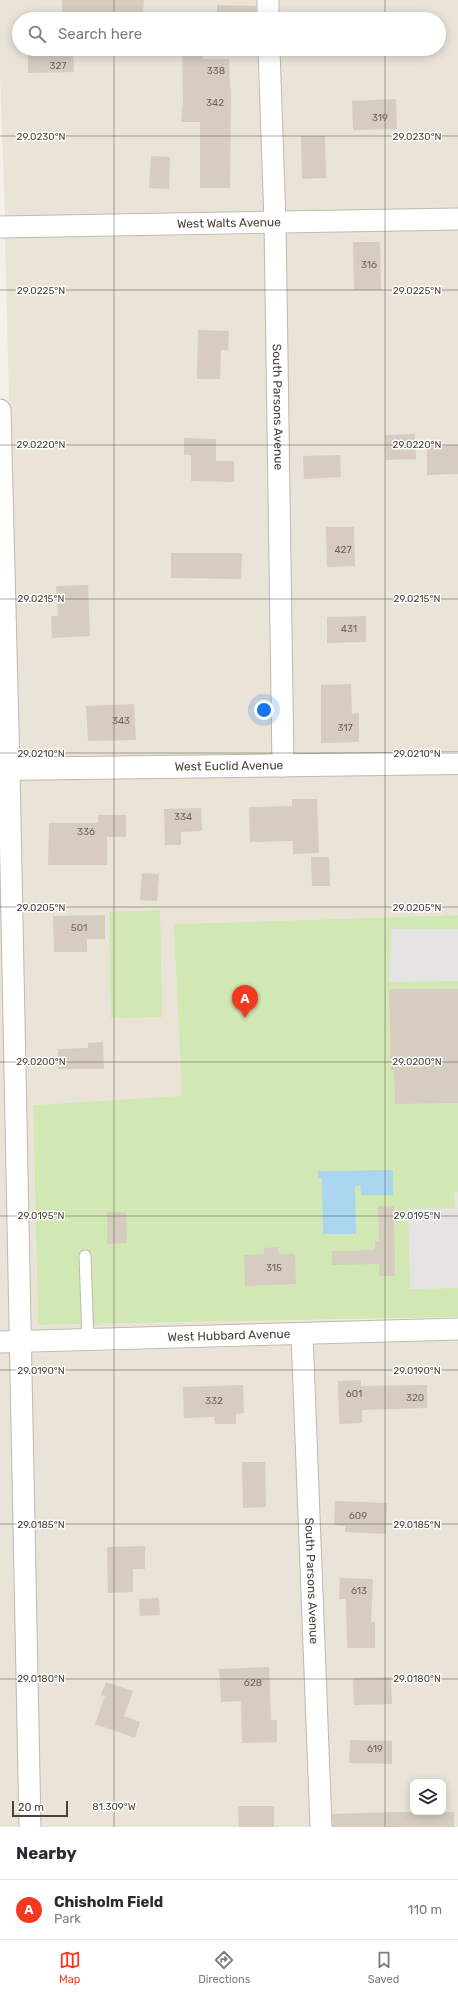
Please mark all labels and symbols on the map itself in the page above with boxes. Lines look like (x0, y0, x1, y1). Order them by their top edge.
house number: 327 (49, 60, 67, 72)
house number: 338 (207, 65, 225, 77)
house number: 342 (206, 97, 224, 109)
house number: 319 (372, 112, 388, 124)
text: 29.0230°N (17, 131, 66, 143)
text: 29.0230°N (393, 131, 442, 143)
street label: West Walts Avenue (177, 215, 281, 231)
house number: 316 (361, 259, 377, 271)
text: 29.0225°N (17, 285, 65, 297)
text: 29.0225°N (393, 285, 441, 297)
street label: South Parsons Avenue (270, 344, 286, 470)
text: 29.0220°N (17, 439, 65, 451)
text: 29.0220°N (393, 439, 441, 451)
house number: 427 (334, 544, 352, 556)
text: 29.0215°N (18, 593, 64, 605)
text: 29.0215°N (394, 593, 440, 605)
house number: 431 (341, 623, 357, 635)
your location (254, 700, 274, 720)
house number: 343 (112, 715, 130, 727)
house number: 317 (337, 722, 353, 734)
text: 29.0210°N (17, 748, 65, 760)
text: 29.0210°N (393, 748, 441, 760)
street label: West Euclid Avenue (175, 758, 284, 774)
house number: 334 (174, 811, 192, 823)
house number: 336 (77, 826, 95, 838)
text: 29.0205°N (17, 902, 65, 914)
text: 29.0205°N (393, 902, 441, 914)
house number: 501 (71, 922, 87, 934)
pin: A (232, 985, 258, 1018)
text: 29.0200°N (16, 1056, 66, 1068)
text: 29.0200°N (392, 1056, 442, 1068)
text: 29.0195°N (18, 1210, 64, 1222)
text: 29.0195°N (394, 1210, 440, 1222)
house number: 315 (266, 1262, 282, 1274)
street label: West Hubbard Avenue (167, 1327, 291, 1344)
text: 29.0190°N (17, 1365, 65, 1377)
text: 29.0190°N (393, 1365, 441, 1377)
house number: 601 (346, 1388, 362, 1400)
house number: 320 (406, 1392, 424, 1404)
house number: 332 (205, 1395, 223, 1407)
house number: 609 (349, 1510, 367, 1522)
street label: South Parsons Avenue (302, 1517, 321, 1645)
text: 29.0185°N (17, 1519, 65, 1531)
text: 29.0185°N (393, 1519, 441, 1531)
house number: 613 (351, 1585, 367, 1597)
text: 29.0180°N (17, 1673, 65, 1685)
text: 29.0180°N (393, 1673, 441, 1685)
house number: 628 (244, 1677, 262, 1689)
house number: 619 (367, 1743, 383, 1755)
scale bar (12, 1799, 68, 1818)
text: 81.309°W (92, 1801, 136, 1813)

